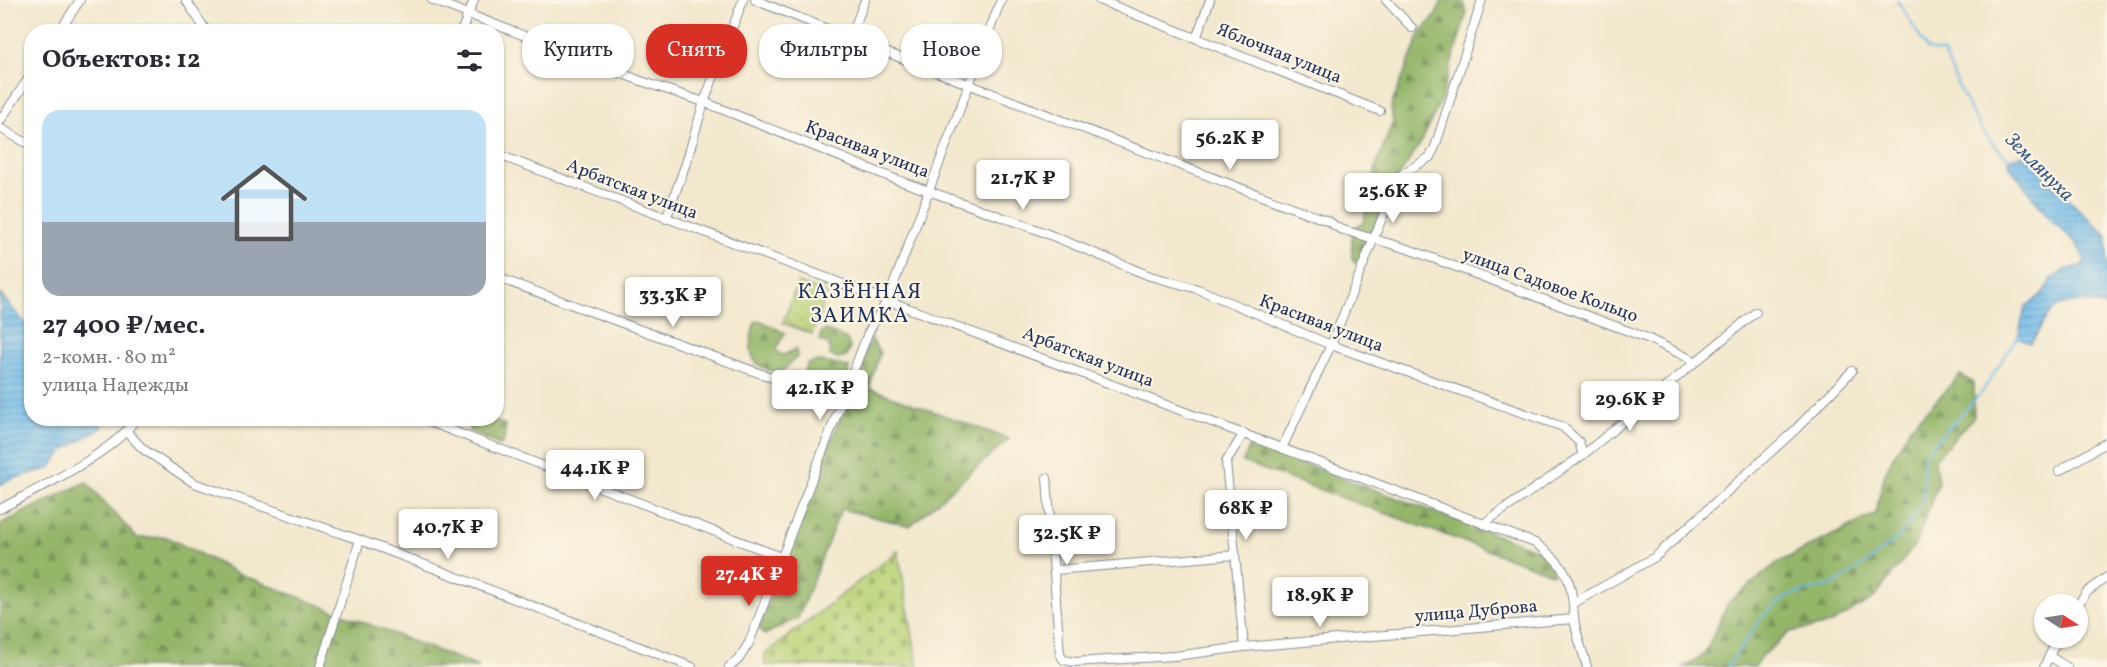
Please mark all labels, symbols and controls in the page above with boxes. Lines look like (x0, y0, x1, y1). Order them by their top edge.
street label: Яблочная улица (1213, 18, 1345, 90)
chip: Купить (522, 24, 634, 78)
chip: Снять (646, 24, 747, 78)
chip: Фильтры (759, 24, 889, 78)
chip: Новое (901, 24, 1002, 78)
text: Объектов: 12 (42, 42, 200, 78)
icon: filters (453, 44, 486, 77)
street label: Красивая улица (801, 115, 933, 185)
pin: 56.2K ₽ (1175, 120, 1285, 171)
text: 56.2K ₽ (1196, 125, 1264, 153)
water label: Землянуха (1998, 127, 2080, 209)
icon: home (210, 149, 318, 257)
street label: Арбатская улица (563, 153, 701, 227)
pin: 21.7K ₽ (968, 160, 1078, 211)
text: 21.7K ₽ (990, 165, 1056, 193)
pin: 25.6K ₽ (1338, 173, 1448, 224)
text: 25.6K ₽ (1359, 178, 1427, 206)
street label: улица Садовое Кольцо (1459, 243, 1641, 329)
pin: 33.3K ₽ (618, 277, 728, 328)
district label: КАЗЁННАЯ ЗАИМКА (797, 278, 923, 331)
text: 33.3K ₽ (639, 282, 707, 310)
street label: Красивая улица (1255, 289, 1387, 359)
text: 27 400 ₽/мес. (42, 308, 206, 344)
street label: Арбатская улица (1019, 321, 1157, 395)
text: 2-комн. · 80 m² (42, 344, 176, 372)
pin: 42.1K ₽ (765, 370, 875, 421)
text: улица Надежды (42, 372, 189, 400)
text: 42.1K ₽ (786, 375, 854, 403)
pin: 29.6K ₽ (1575, 381, 1685, 432)
text: 29.6K ₽ (1595, 386, 1665, 414)
pin: 44.1K ₽ (540, 450, 650, 501)
text: 44.1K ₽ (560, 455, 630, 483)
pin: 68K ₽ (1204, 490, 1288, 541)
text: 68K ₽ (1219, 495, 1273, 523)
pin: 40.7K ₽ (393, 509, 503, 560)
text: 40.7K ₽ (413, 514, 483, 542)
pin: 32.5K ₽ (1012, 515, 1122, 566)
text: 32.5K ₽ (1033, 520, 1101, 548)
pin: 27.4K ₽ (694, 556, 804, 607)
text: 27.4K ₽ (715, 561, 783, 589)
pin: 18.9K ₽ (1265, 577, 1375, 628)
text: 18.9K ₽ (1286, 582, 1354, 610)
street label: улица Дуброва (1413, 594, 1539, 630)
north arrow (2034, 594, 2088, 648)
map controls (2034, 594, 2088, 648)

